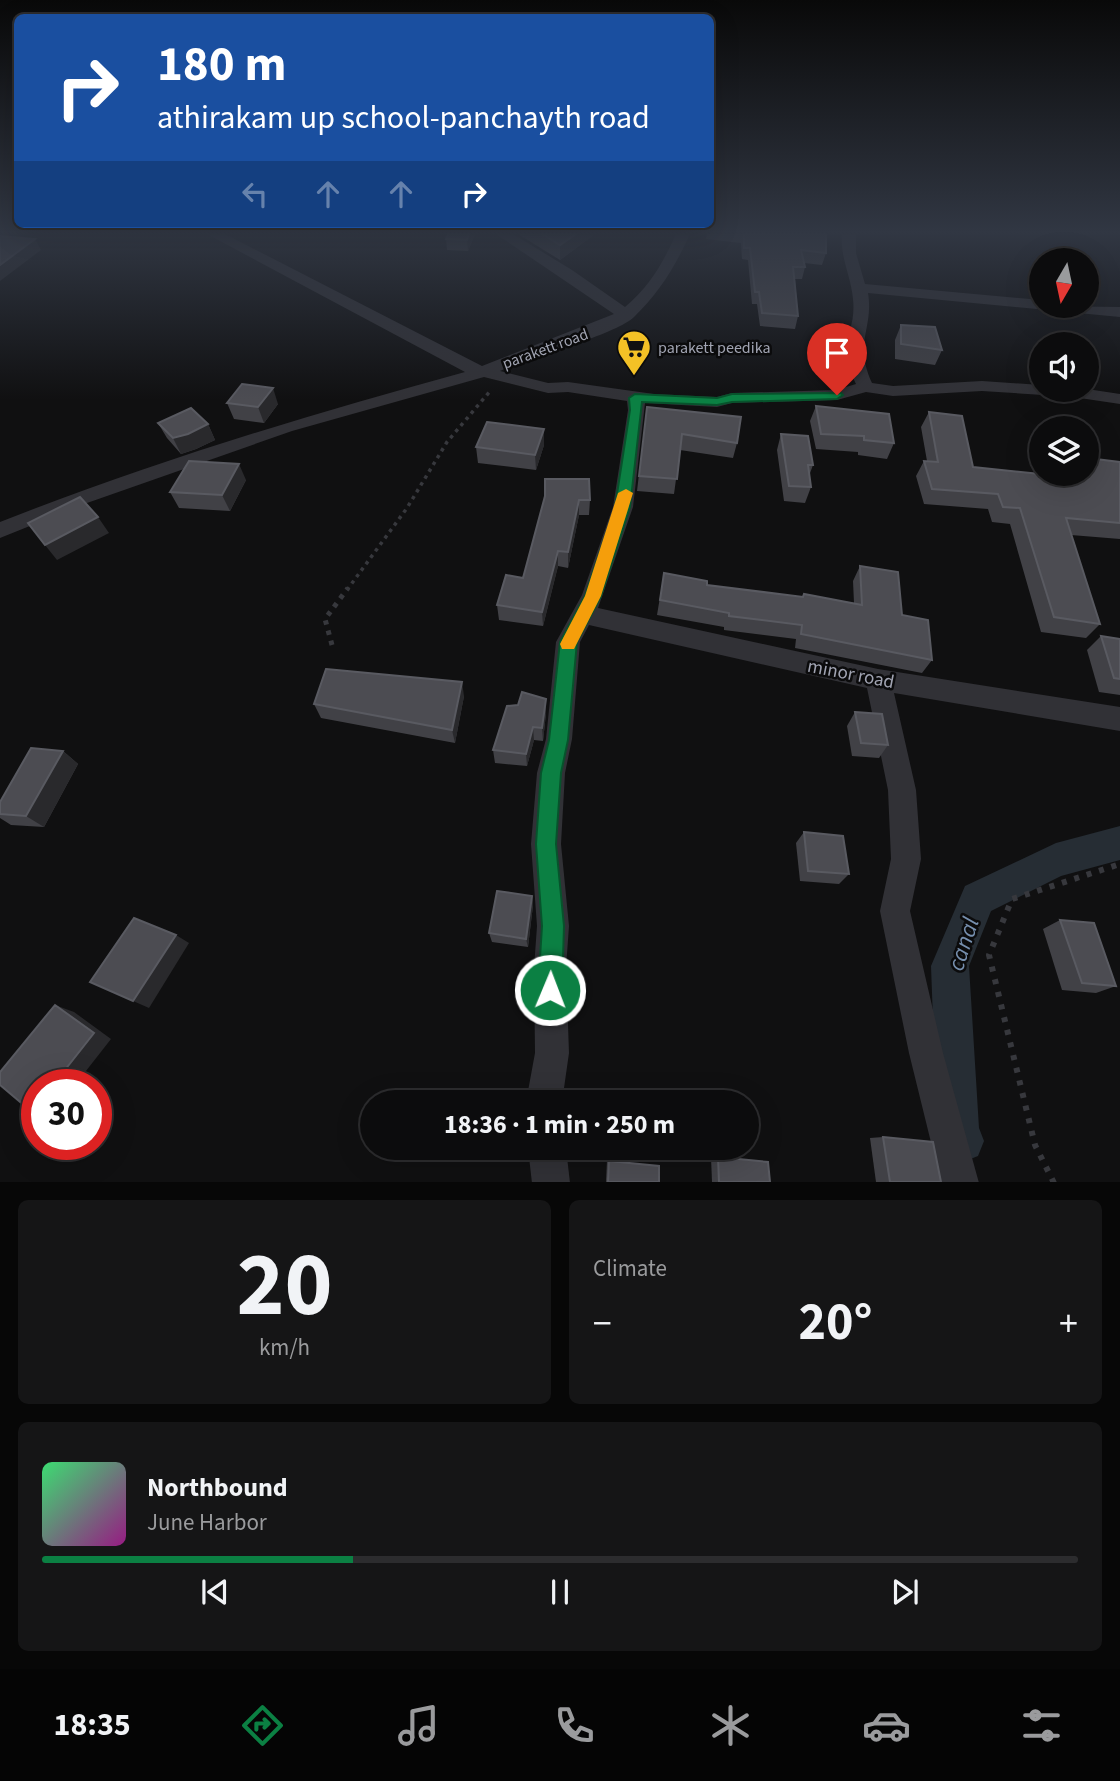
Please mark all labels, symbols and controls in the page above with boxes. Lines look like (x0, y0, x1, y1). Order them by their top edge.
text: 180 m (157, 30, 286, 100)
icon: right (42, 42, 133, 133)
text: athirakam up school-panchayth road (157, 95, 650, 141)
icon: left (236, 175, 274, 213)
icon: ahead (309, 175, 347, 213)
icon: ahead (382, 175, 420, 213)
icon: right (455, 175, 493, 213)
north arrow (1029, 248, 1099, 318)
map controls (1029, 248, 1099, 486)
street label: parakett road (499, 323, 591, 375)
pin (807, 323, 867, 395)
supermarket icon: parakett peedika (615, 328, 653, 377)
button: sound (1029, 332, 1099, 402)
icon: arrive (818, 334, 856, 372)
place label: parakett peedika (658, 337, 770, 359)
button: layers (1029, 416, 1099, 486)
street label: minor road (805, 653, 897, 696)
water label: canal (938, 913, 989, 975)
position arrow (513, 953, 587, 1027)
speed limit sign: 30 (21, 1069, 112, 1160)
text: 18:36 · 1 min · 250 m (444, 1106, 675, 1143)
text: 20 (236, 1221, 333, 1350)
text: Climate (593, 1252, 667, 1285)
text: 20° (799, 1286, 872, 1360)
text: − (593, 1297, 612, 1351)
text: + (1059, 1297, 1078, 1351)
text: km/h (259, 1331, 310, 1364)
text: Northbound (147, 1469, 288, 1506)
text: June Harbor (147, 1506, 267, 1539)
icon: previous (196, 1573, 234, 1611)
icon: pause (541, 1573, 579, 1611)
icon: next (886, 1573, 924, 1611)
icon: directions (238, 1701, 287, 1750)
icon: music (394, 1701, 443, 1750)
icon: phone (550, 1701, 599, 1750)
icon: climate (706, 1701, 755, 1750)
icon: car (862, 1701, 911, 1750)
icon: filters (1017, 1701, 1066, 1750)
text: 18:35 (53, 1702, 131, 1748)

